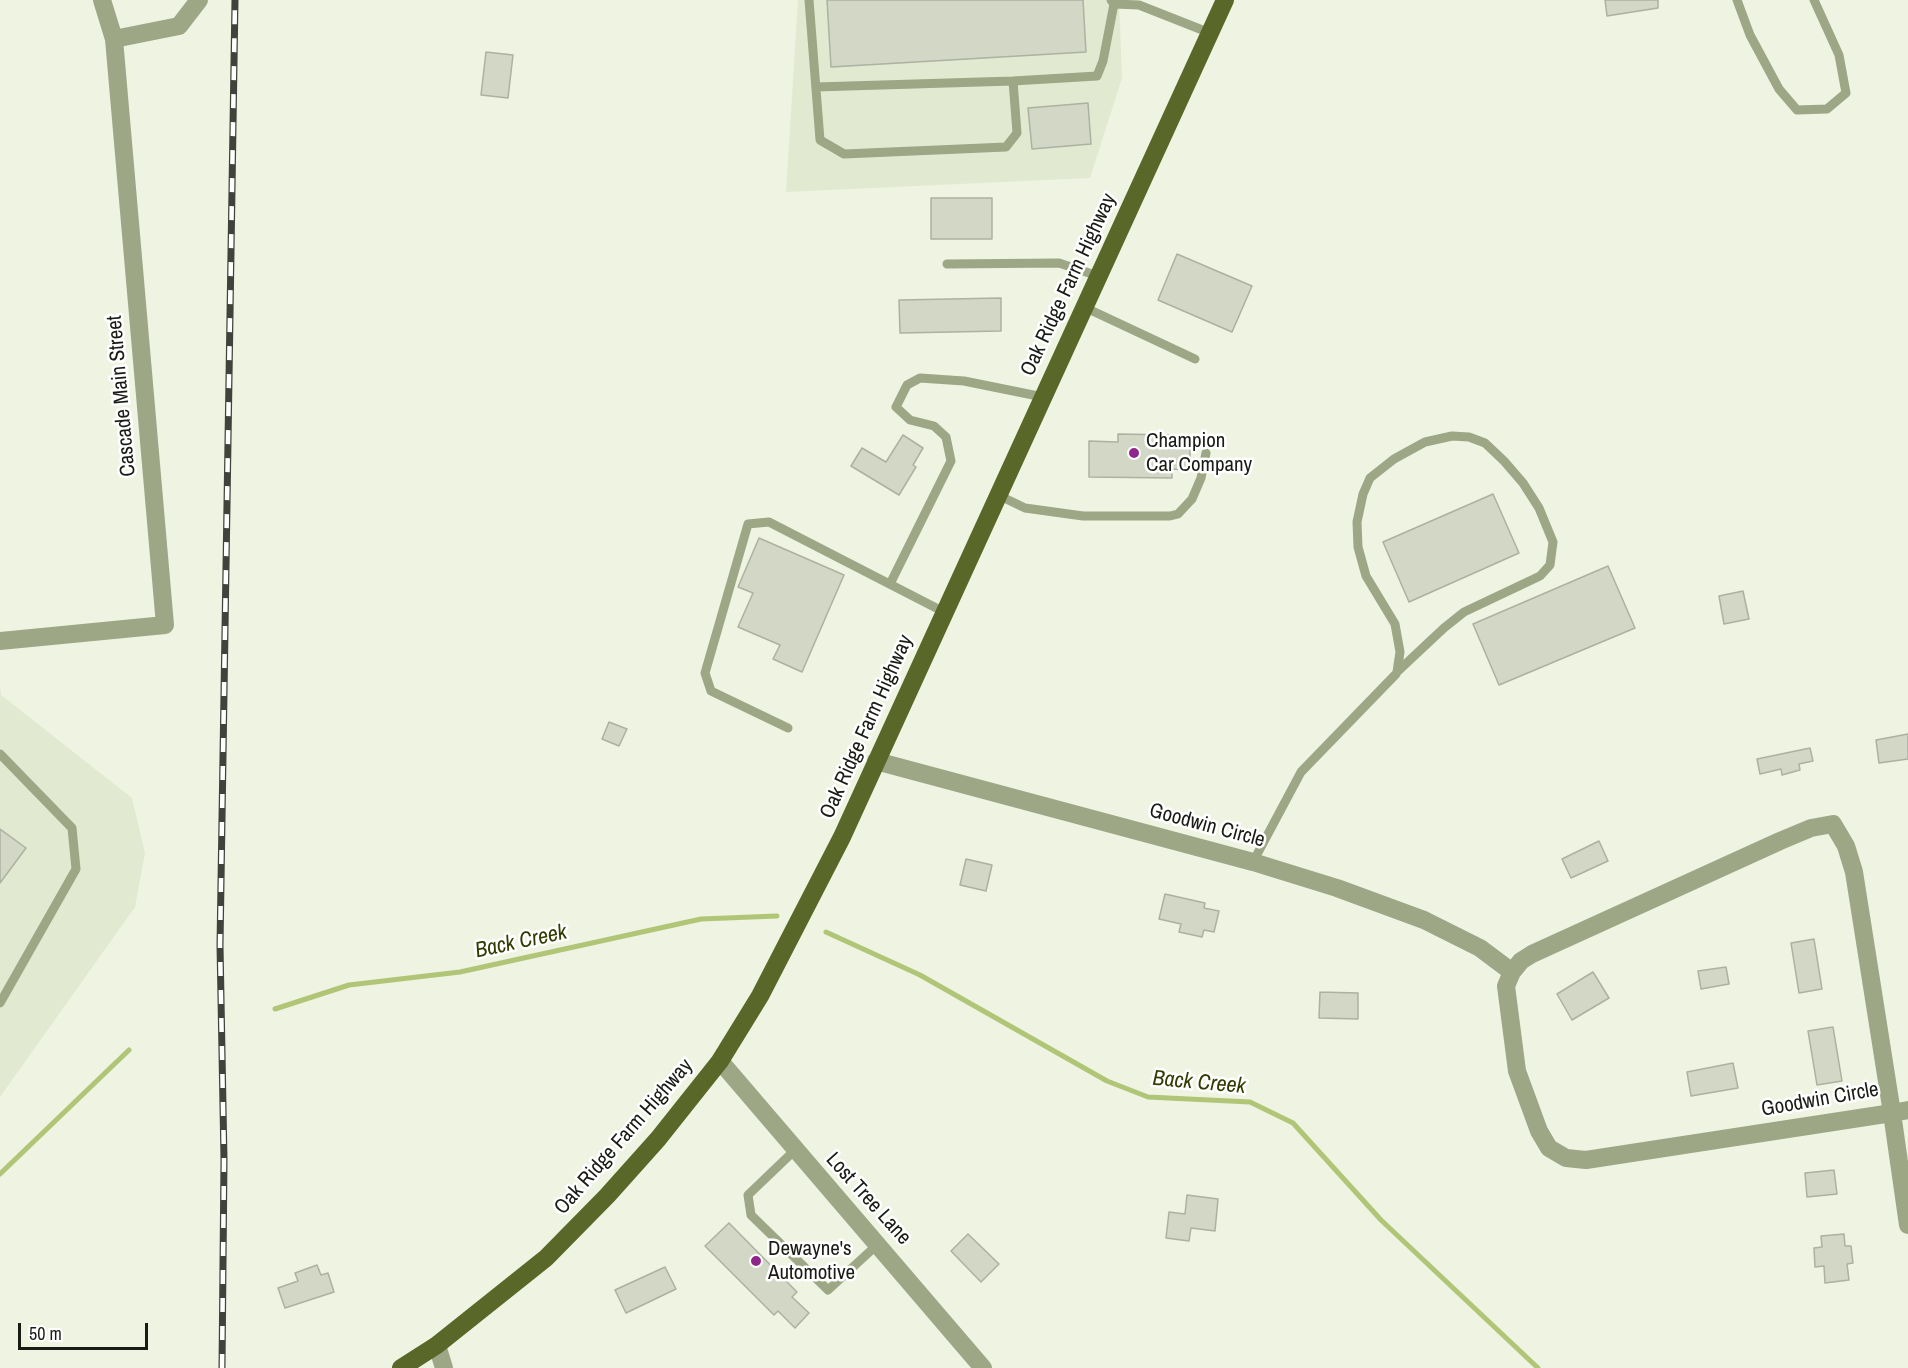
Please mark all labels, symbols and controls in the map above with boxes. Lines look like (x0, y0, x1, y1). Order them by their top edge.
street label: Oak Ridge Farm Highway (1016, 190, 1122, 380)
street label: Cascade Main Street (102, 314, 142, 478)
place label: Champion Car Company (1146, 428, 1252, 478)
marker: Champion Car Company (1127, 446, 1141, 460)
street label: Oak Ridge Farm Highway (815, 631, 919, 823)
street label: Goodwin Circle (1146, 798, 1268, 854)
water label: Back Creek (473, 919, 569, 965)
street label: Oak Ridge Farm Highway (549, 1054, 699, 1220)
water label: Back Creek (1151, 1066, 1247, 1100)
street label: Goodwin Circle (1759, 1077, 1881, 1123)
street label: Lost Tree Lane (820, 1148, 916, 1250)
place label: Dewayne's Automotive (768, 1236, 855, 1286)
marker: Dewayne's Automotive (749, 1254, 763, 1268)
scale bar (21, 1311, 152, 1349)
text: 50 m (29, 1321, 62, 1346)

